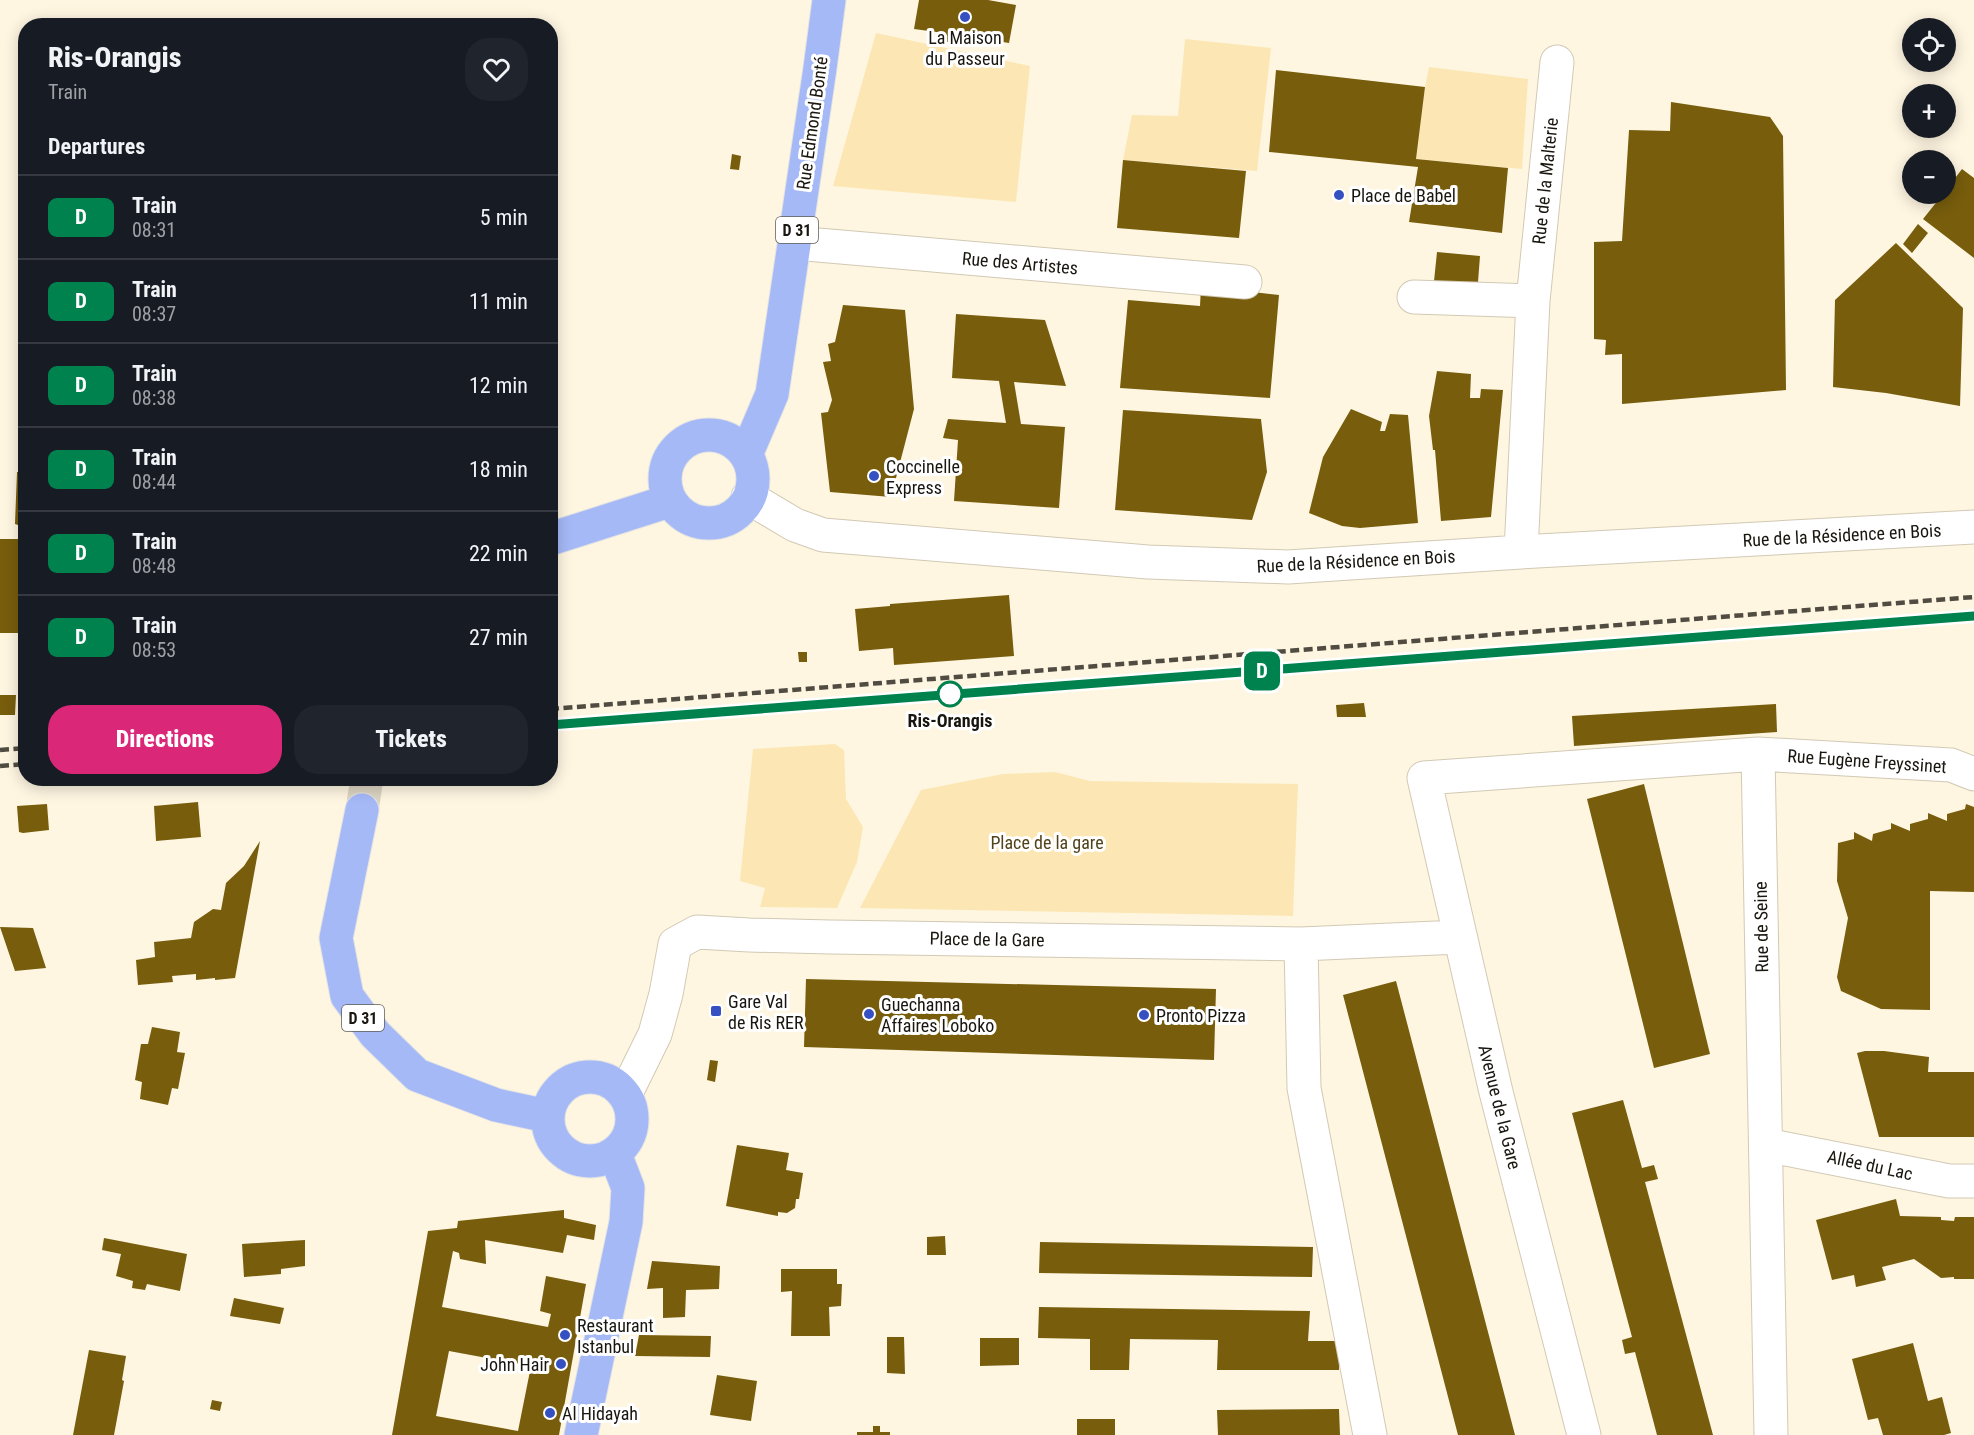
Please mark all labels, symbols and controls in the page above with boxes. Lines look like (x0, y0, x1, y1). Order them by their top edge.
marker: La Maison du Passeur (958, 10, 972, 24)
map controls (1902, 18, 1956, 204)
button: locate (1902, 18, 1956, 72)
place label: La Maison du Passeur (925, 27, 1005, 69)
button: heart (465, 38, 528, 101)
text: Ris-Orangis (48, 41, 181, 74)
street label: Rue Edmond Bonté (792, 55, 832, 191)
text: Train (48, 80, 87, 104)
button: + (1902, 84, 1956, 138)
street label: Rue de la Malterie (1528, 117, 1562, 245)
text: Departures (48, 134, 145, 159)
button: − (1902, 150, 1956, 204)
place label: Place de Babel (1351, 185, 1456, 206)
marker: Place de Babel (1332, 188, 1346, 202)
text: Train (132, 193, 177, 218)
text: D (75, 205, 87, 229)
text: 5 min (480, 205, 528, 230)
road number: D 31 (776, 217, 818, 243)
text: 08:31 (132, 218, 176, 242)
street label: Rue des Artistes (961, 247, 1079, 279)
text: Train (132, 277, 177, 302)
text: D (75, 289, 87, 313)
text: 11 min (469, 289, 528, 314)
text: 08:37 (132, 302, 176, 326)
text: Train (132, 361, 177, 386)
text: D (75, 373, 87, 397)
text: 12 min (469, 373, 528, 398)
text: 08:38 (132, 386, 176, 410)
text: Train (132, 445, 177, 470)
place label: Coccinelle Express (886, 456, 960, 498)
text: D (75, 457, 87, 481)
text: 18 min (469, 457, 528, 482)
marker: Coccinelle Express (867, 469, 881, 483)
text: 08:44 (132, 470, 176, 494)
street label: Rue de la Résidence en Bois (1742, 519, 1942, 551)
text: Train (132, 529, 177, 554)
text: D (75, 541, 87, 565)
text: 22 min (469, 541, 528, 566)
street label: Rue de la Résidence en Bois (1256, 545, 1456, 577)
text: 08:48 (132, 554, 176, 578)
text: Train (132, 613, 177, 638)
text: D (75, 625, 87, 649)
text: 27 min (469, 625, 528, 650)
text: 08:53 (132, 638, 176, 662)
line badge: D (1242, 652, 1282, 690)
text: D (1256, 659, 1268, 683)
marker: Ris-Orangis (937, 681, 963, 707)
button: Directions (48, 705, 282, 774)
button: Tickets (294, 705, 528, 774)
place label: Ris-Orangis (908, 710, 992, 731)
street label: Rue Eugène Freyssinet (1787, 745, 1947, 777)
park label: Place de la gare (990, 832, 1104, 853)
street label: Rue de Seine (1750, 881, 1772, 973)
street label: Place de la Gare (929, 927, 1045, 951)
place label: Gare Val de Ris RER (728, 991, 804, 1033)
place label: Guechanna Affaires Loboko (881, 994, 994, 1036)
marker: Gare Val de Ris RER (709, 1004, 723, 1018)
road number: D 31 (342, 1005, 384, 1031)
place label: Pronto Pizza (1156, 1005, 1246, 1026)
marker: Guechanna Affaires Loboko (862, 1007, 876, 1021)
marker: Pronto Pizza (1137, 1008, 1151, 1022)
street label: Avenue de la Gare (1474, 1043, 1526, 1171)
street label: Allée du Lac (1825, 1146, 1915, 1184)
place label: Restaurant Istanbul (577, 1315, 654, 1357)
marker: Restaurant Istanbul (558, 1328, 572, 1342)
place label: John Hair (480, 1354, 550, 1375)
marker: John Hair (554, 1357, 568, 1371)
place label: Al Hidayah (562, 1403, 638, 1424)
marker: Al Hidayah (543, 1406, 557, 1420)

